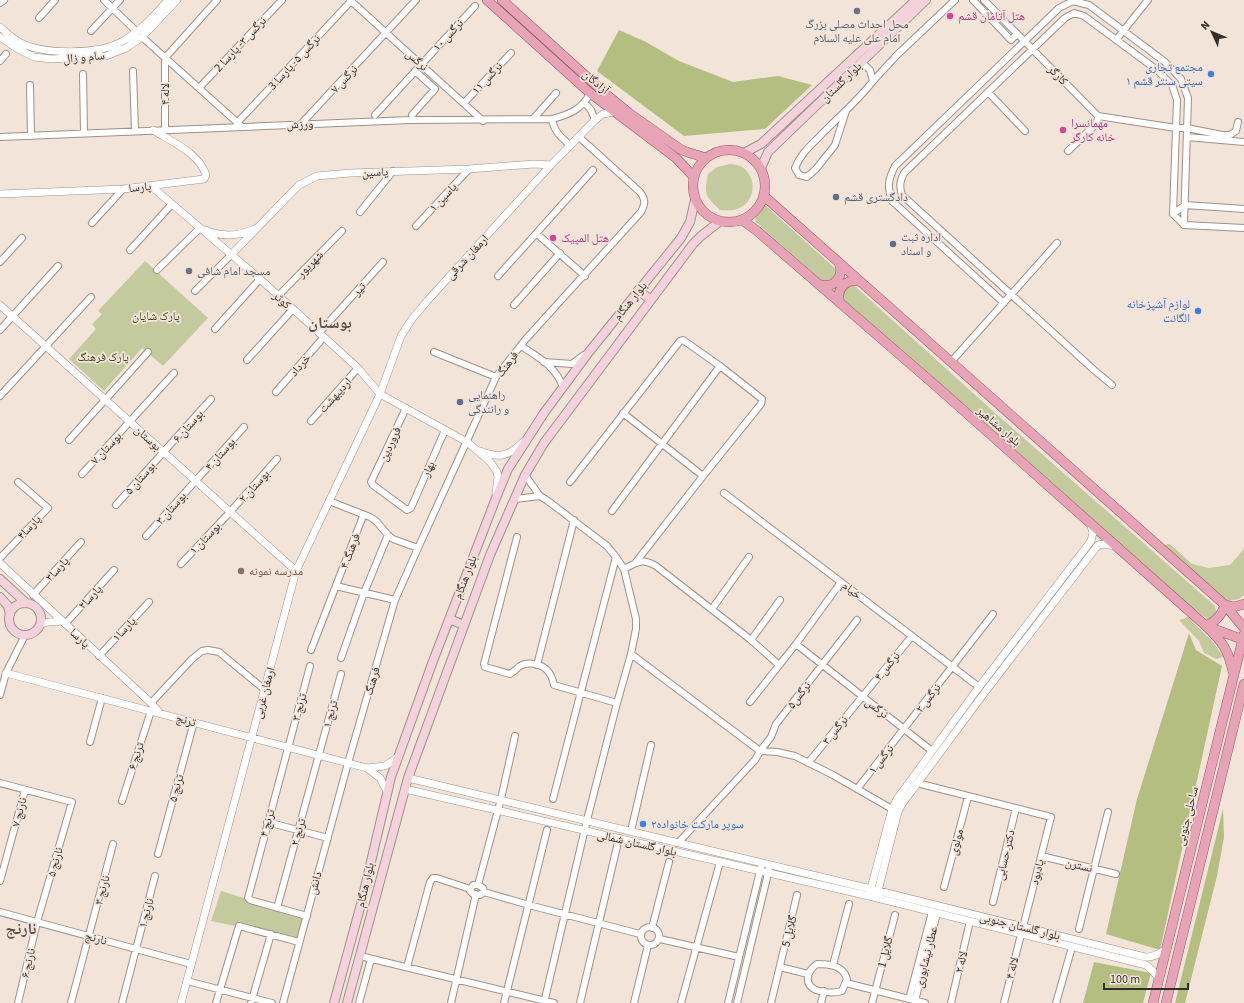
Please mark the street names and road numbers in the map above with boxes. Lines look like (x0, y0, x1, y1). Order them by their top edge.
street label: نرگس ۳- پارسا 2 (210, 13, 271, 76)
street label: نرگس ۱۰ (429, 15, 468, 55)
street label: نرگس ۵- پارسا 3 (264, 31, 325, 94)
street label: نرگس (402, 46, 432, 75)
street label: سام و زال (62, 47, 106, 68)
street label: نرگس ۱۱ (468, 58, 507, 98)
street label: بلوار گلستان (817, 58, 866, 107)
street label: نرگس ۷ (327, 61, 362, 97)
street label: کارگر (1043, 61, 1072, 89)
street label: آزادگان (579, 66, 613, 99)
street label: لاله ۴ (157, 83, 174, 105)
street label: ورزش (286, 116, 314, 133)
street label: یاسین (361, 163, 389, 182)
street label: پارسا (128, 178, 153, 197)
street label: یاسین ۱ (425, 179, 461, 216)
street label: ارمغان شرقی (442, 231, 493, 284)
street label: شهریور (293, 247, 328, 282)
street label: تیر (348, 278, 370, 301)
street label: بلوار هنگام (609, 278, 651, 324)
street label: کوثر (268, 287, 295, 313)
street label: فرهنگ (492, 348, 523, 381)
street label: خرداد (286, 350, 315, 380)
street label: اردیبهشت (315, 374, 356, 417)
street label: بلوار مشاهیر (972, 402, 1024, 450)
street label: بوستان ۶ (169, 406, 208, 447)
street label: بوستان (130, 422, 165, 455)
street label: فروردین (375, 424, 406, 464)
street label: بوستان ۷ (87, 428, 126, 468)
street label: بوستان ۴ (201, 434, 240, 475)
street label: بوستان ۵ (121, 458, 160, 499)
street label: بهار (417, 459, 439, 481)
street label: بوستان ۲ (235, 466, 274, 507)
street label: بوستان ۳ (152, 488, 191, 529)
street label: پارسا۴ (14, 511, 45, 543)
street label: بوستان ۱ (186, 518, 225, 558)
street label: فرهنگ ۴ (336, 531, 365, 571)
street label: پارسا۳ (42, 553, 73, 585)
street label: بلوار هنگام (449, 553, 482, 602)
street label: خیام (838, 577, 865, 604)
street label: پارسا۲ (75, 581, 106, 613)
street label: پارسا۱ (109, 613, 140, 645)
street label: پارسا (66, 624, 94, 653)
street label: نرگس ۴ (870, 648, 904, 685)
street label: ارمغان غربی (249, 665, 280, 721)
street label: فرهنگ (360, 665, 385, 697)
street label: نرگس۵ (783, 678, 816, 713)
street label: نرگس ۲ (911, 680, 945, 717)
street label: ترنج ۳ (288, 691, 311, 723)
street label: نرگس (861, 694, 892, 723)
street label: ترنج ۱ (319, 698, 342, 730)
street label: ترنج (174, 710, 198, 731)
street label: نرگس ۳ (818, 712, 852, 749)
street label: ترنج ۶ (124, 740, 149, 772)
street label: نرگس ۱ (864, 741, 898, 778)
street label: ترنج ۵ (165, 772, 188, 804)
street label: ساحلی جنوبی (1172, 785, 1203, 848)
street label: نارنج ۷ (7, 795, 32, 829)
street label: ترنج ۴ (256, 807, 279, 839)
street label: ترنج ۲ (287, 816, 310, 848)
street label: بلوار گلستان شمالی (595, 826, 678, 861)
street label: مولوی (945, 827, 968, 857)
street label: دکتر حسابی (991, 828, 1020, 882)
street label: نارنج ۵ (43, 845, 68, 879)
street label: نسترن (1063, 854, 1094, 877)
street label: یادبود (1026, 857, 1049, 887)
street label: بلوار هنگام (352, 861, 379, 909)
street label: دانش (304, 870, 327, 897)
street label: نارنج ۳ (90, 873, 115, 907)
street label: نارنج ۱ (134, 896, 159, 930)
street label: بلوار گلستان جنوبی (978, 908, 1062, 945)
street label: گلایل 5 (777, 914, 802, 949)
street label: عطار نیشابوری (911, 924, 942, 990)
street label: نارنج (83, 927, 109, 950)
street label: گلایل 1 (873, 935, 898, 970)
street label: نارنج ۶ (17, 947, 40, 980)
street label: لاله ۲ (951, 949, 972, 975)
street label: لاله ۴ (1002, 955, 1023, 981)

